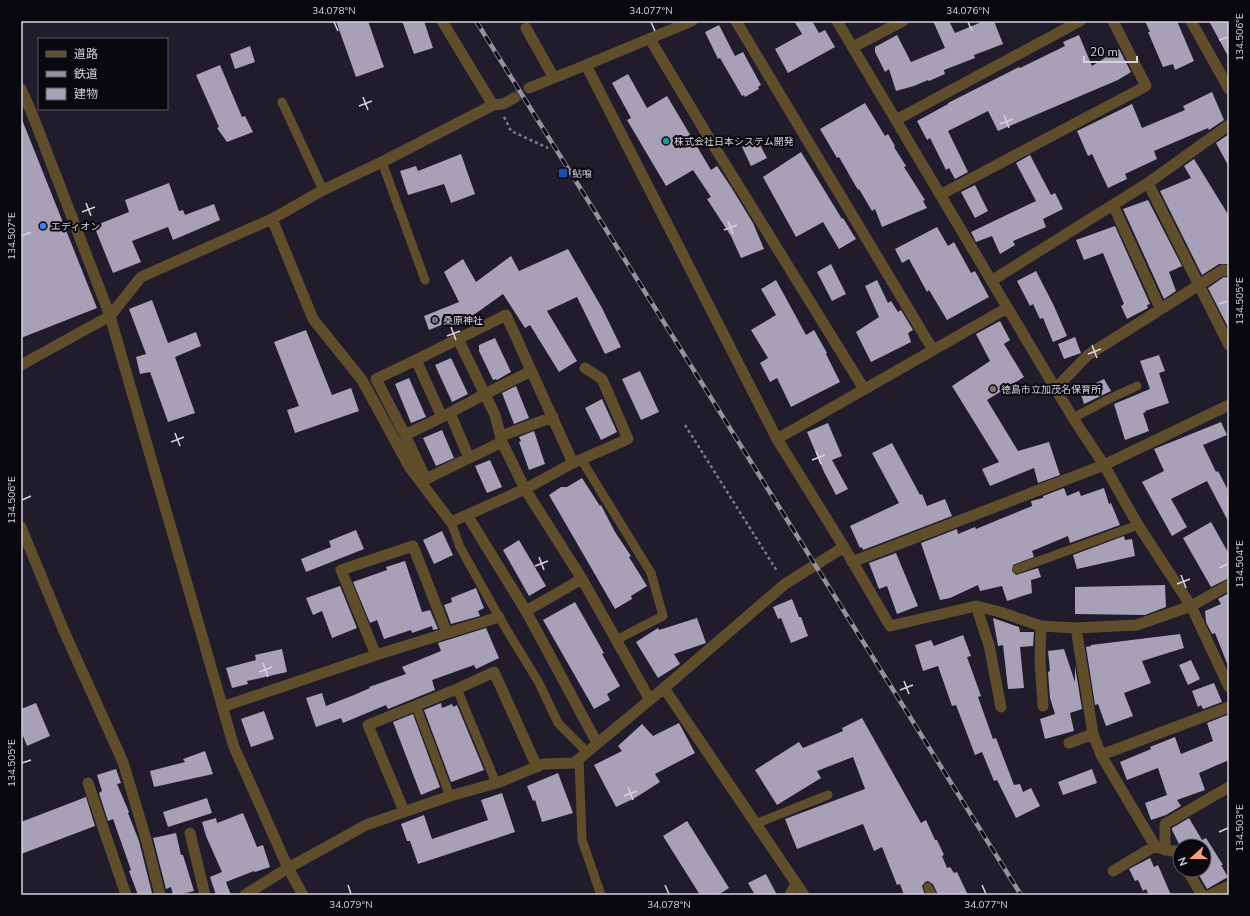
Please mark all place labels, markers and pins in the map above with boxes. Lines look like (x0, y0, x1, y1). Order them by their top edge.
place label: 株式会社日本システム開発 (674, 135, 794, 149)
marker: 株式会社日本システム開発 (661, 136, 671, 146)
marker: 鮎喰 (557, 167, 569, 179)
place label: 鮎喰 (572, 167, 592, 181)
place label: エディオン (51, 220, 100, 234)
marker: エディオン (38, 221, 48, 231)
place label: 桑原神社 (443, 314, 483, 328)
marker: 桑原神社 (430, 315, 440, 325)
place label: 徳島市立加茂名保育所 (1001, 383, 1101, 397)
marker: 徳島市立加茂名保育所 (988, 384, 998, 394)

